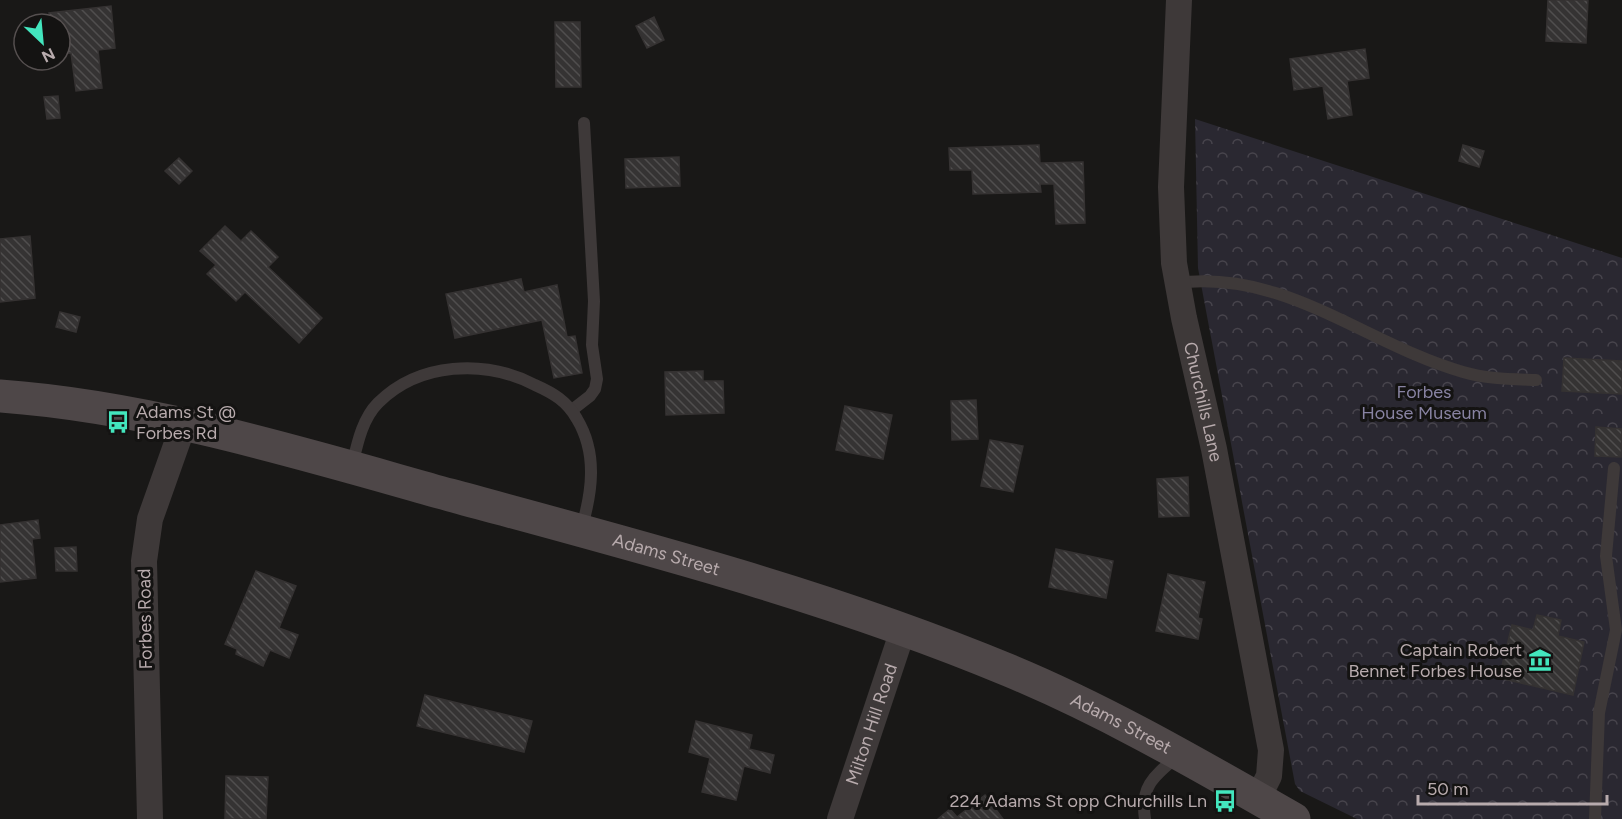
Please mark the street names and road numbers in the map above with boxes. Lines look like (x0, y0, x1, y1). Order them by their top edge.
street label: Churchills Lane (1179, 340, 1227, 464)
street label: Adams Street (610, 529, 723, 580)
street label: Forbes Road (133, 568, 157, 670)
street label: Milton Hill Road (841, 661, 902, 788)
street label: Adams Street (1067, 689, 1175, 759)

